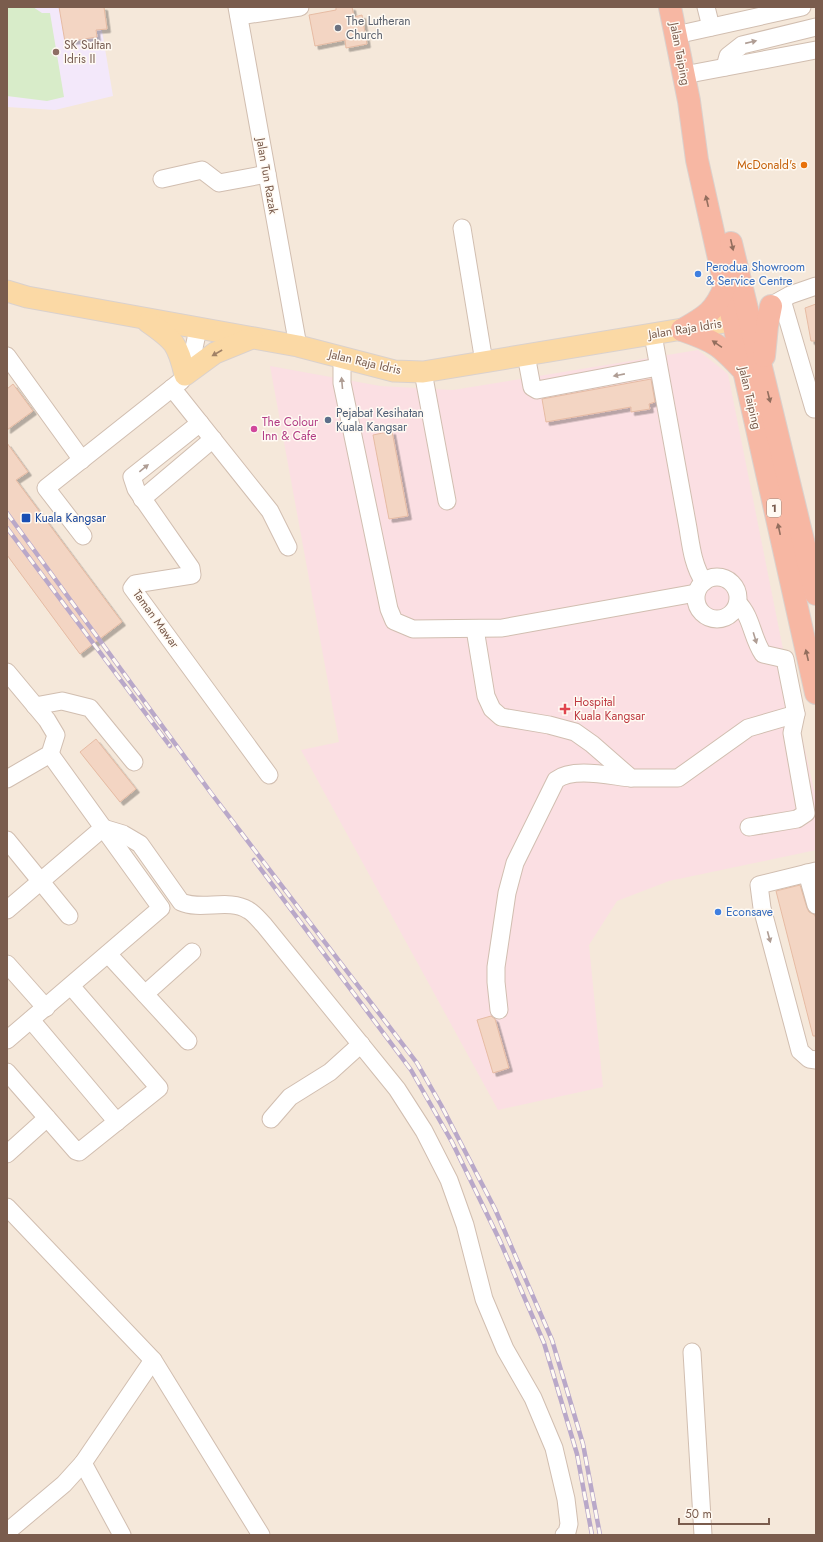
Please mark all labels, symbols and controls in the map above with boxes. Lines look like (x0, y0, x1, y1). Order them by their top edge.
place label: The Lutheran Church (346, 12, 411, 44)
street label: Jalan Taiping (665, 19, 695, 87)
marker: The Lutheran Church (333, 23, 343, 33)
place label: SK Sultan Idris II (64, 36, 112, 68)
one-way arrow (745, 39, 758, 45)
marker: SK Sultan Idris II (51, 47, 61, 57)
street label: Jalan Tun Razak (251, 135, 283, 216)
place label: McDonald's (737, 156, 796, 174)
marker: McDonald's (799, 160, 809, 170)
one-way arrow (703, 195, 709, 208)
one-way arrow (729, 239, 735, 251)
place label: Perodua Showroom & Service Centre (706, 258, 805, 290)
marker: Perodua Showroom & Service Centre (693, 269, 703, 279)
street label: Jalan Raja Idris (645, 314, 723, 344)
one-way arrow (711, 340, 722, 348)
street label: Jalan Raja Idris (325, 344, 403, 379)
one-way arrow (211, 349, 223, 356)
street label: Jalan Taiping (734, 363, 766, 431)
one-way arrow (613, 372, 625, 378)
one-way arrow (339, 377, 346, 389)
one-way arrow (766, 391, 772, 403)
place label: Pejabat Kesihatan Kuala Kangsar (336, 404, 424, 436)
place label: The Colour Inn & Cafe (262, 413, 319, 445)
marker: Pejabat Kesihatan Kuala Kangsar (323, 415, 333, 425)
marker: The Colour Inn & Cafe (249, 424, 259, 434)
one-way arrow (138, 463, 149, 472)
road number: 1 (767, 499, 781, 517)
place label: Kuala Kangsar (35, 509, 107, 527)
marker: Kuala Kangsar (20, 512, 32, 524)
one-way arrow (775, 522, 781, 535)
street label: Taman Mawar (129, 586, 184, 653)
one-way arrow (752, 632, 758, 644)
one-way arrow (804, 649, 810, 662)
place label: Hospital Kuala Kangsar (574, 693, 646, 725)
marker: Hospital Kuala Kangsar (559, 703, 571, 715)
place label: Econsave (726, 903, 773, 921)
marker: Econsave (713, 907, 723, 917)
one-way arrow (766, 931, 772, 943)
scale bar (679, 1500, 769, 1526)
text: 50 m (685, 1505, 712, 1523)

